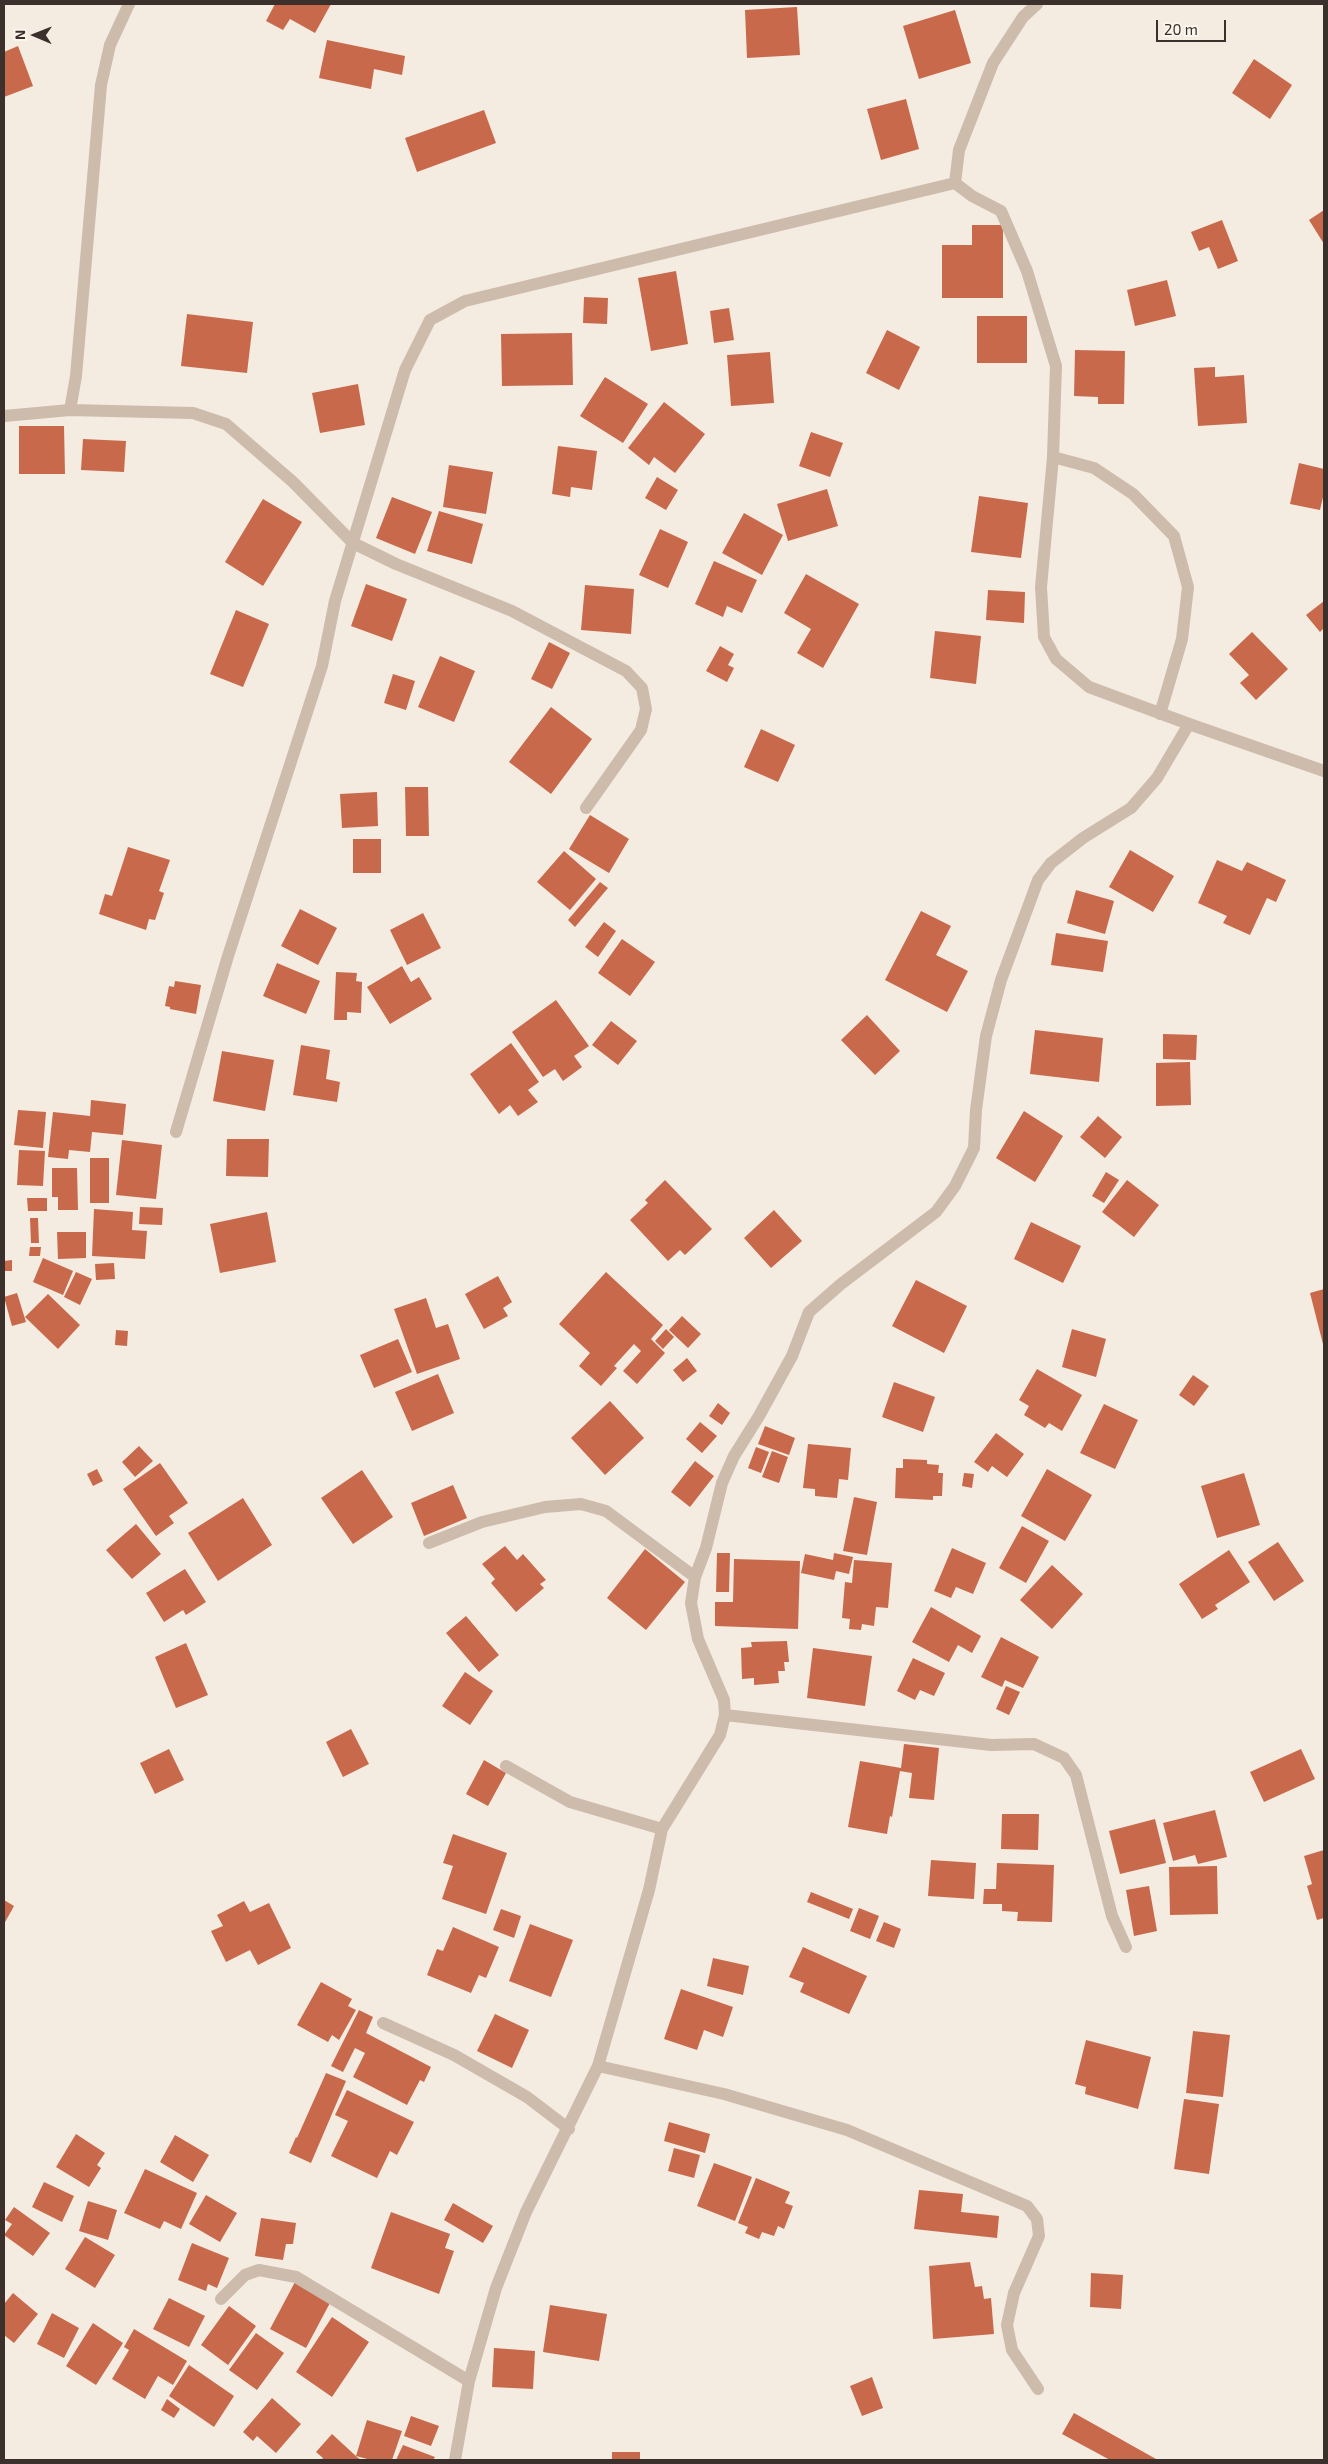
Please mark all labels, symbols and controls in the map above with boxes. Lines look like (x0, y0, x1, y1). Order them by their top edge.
north arrow (10, 10, 60, 60)
scale bar (1158, 10, 1228, 42)
text: 20 m (1164, 20, 1198, 38)
text: N (11, 30, 28, 40)

